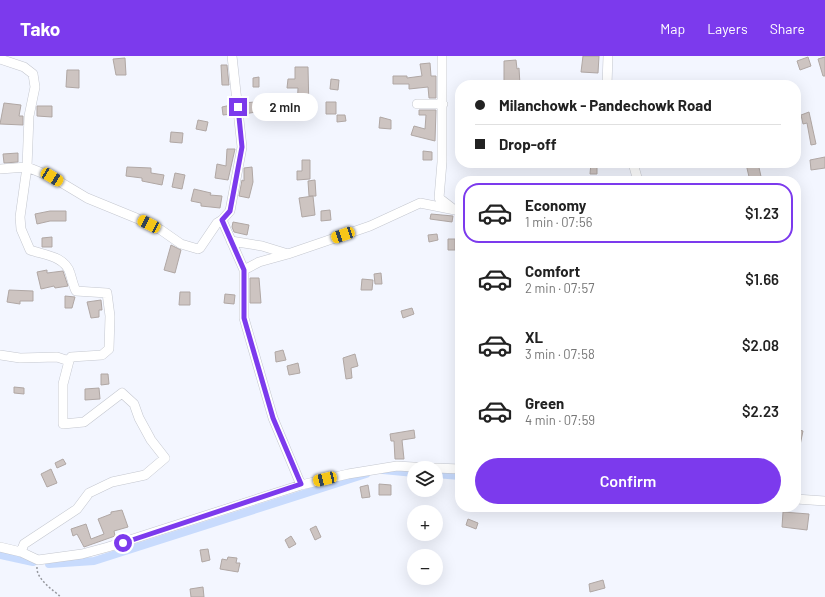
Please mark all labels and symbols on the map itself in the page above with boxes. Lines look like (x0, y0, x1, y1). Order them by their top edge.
callout: 2 min (252, 93, 318, 121)
route end (229, 98, 247, 116)
car (39, 166, 65, 188)
car (136, 213, 162, 235)
car (330, 225, 356, 245)
car (312, 470, 338, 488)
route start (114, 534, 132, 552)

